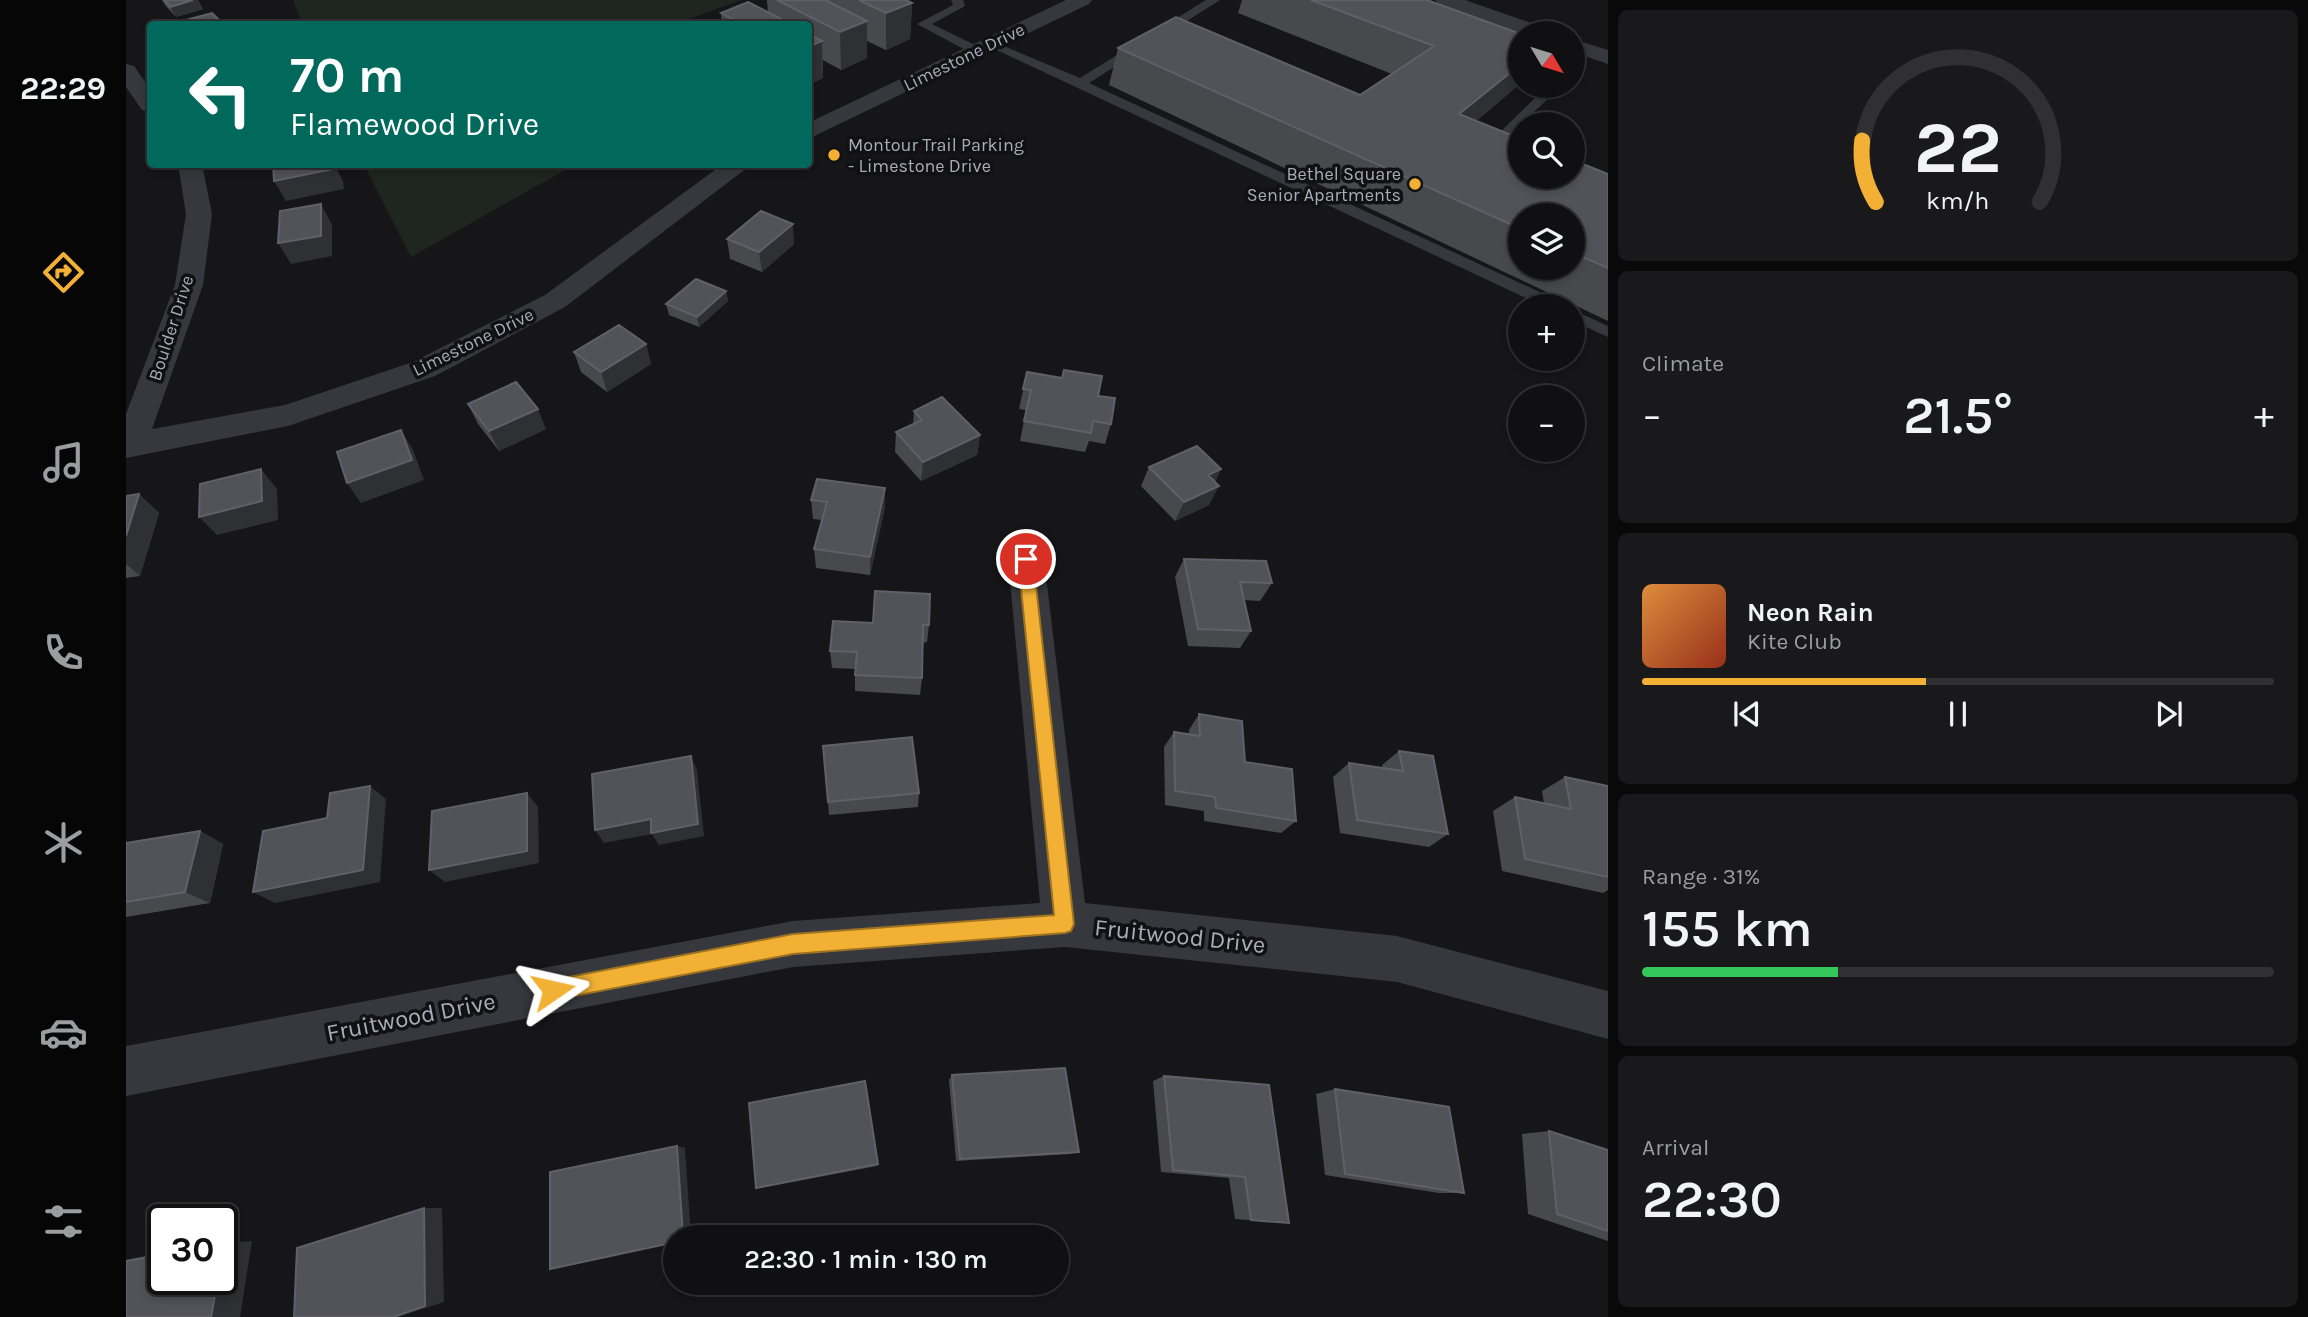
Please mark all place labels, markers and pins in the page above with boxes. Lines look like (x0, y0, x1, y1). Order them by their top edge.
place label: Montour Trail Parking - Limestone Drive (848, 134, 1024, 177)
marker: Montour Trail Parking - Limestone Drive (826, 147, 842, 163)
place label: Bethel Square Senior Apartments (1247, 163, 1401, 206)
marker: Bethel Square Senior Apartments (1407, 176, 1423, 192)
pin (996, 529, 1056, 589)

